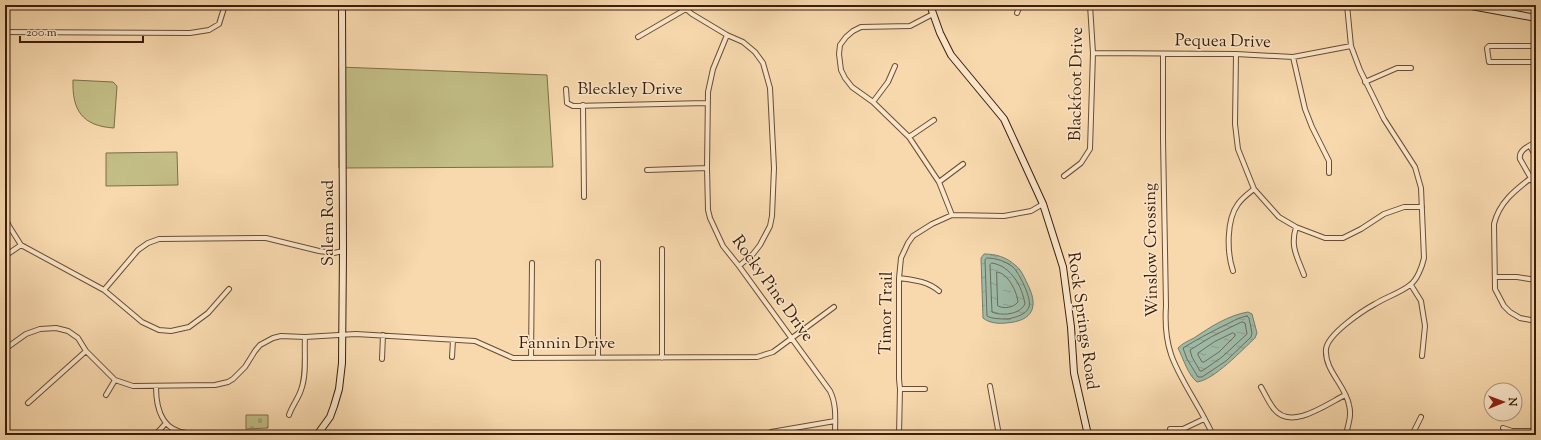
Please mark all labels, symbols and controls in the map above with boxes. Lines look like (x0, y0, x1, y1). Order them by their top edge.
scale bar (20, 18, 143, 44)
text: 200 m (26, 24, 57, 42)
street label: Blackfoot Drive (1064, 27, 1090, 141)
street label: Pequea Drive (1175, 29, 1271, 55)
street label: Bleckley Drive (577, 78, 683, 102)
street label: Salem Road (317, 179, 341, 266)
street label: Winslow Crossing (1139, 182, 1165, 318)
street label: Rocky Pine Drive (725, 231, 819, 347)
street label: Rock Springs Road (1060, 251, 1104, 392)
street label: Timor Trail (874, 271, 900, 355)
street label: Fannin Drive (519, 332, 615, 356)
north arrow (1483, 382, 1523, 422)
text: N (1504, 396, 1520, 407)

